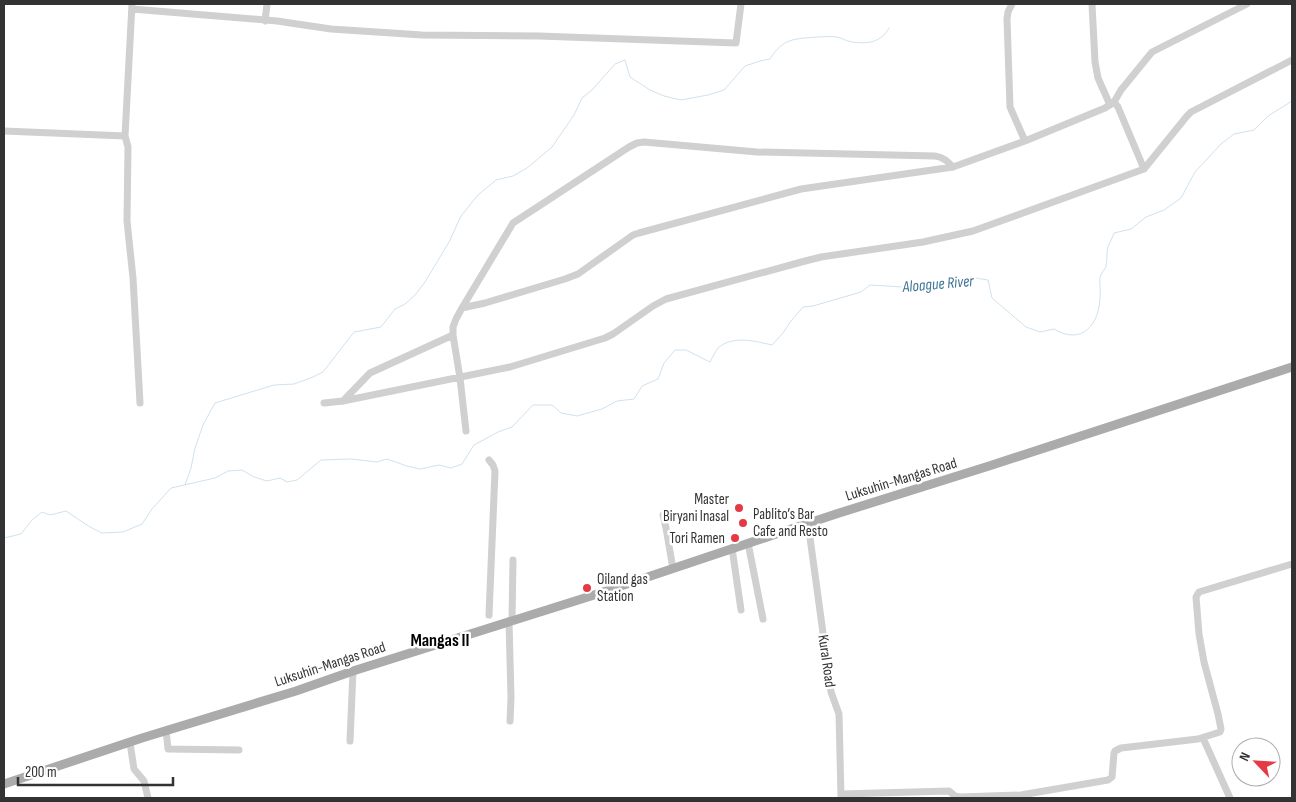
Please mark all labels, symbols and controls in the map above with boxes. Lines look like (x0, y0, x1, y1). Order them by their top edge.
water label: Aloague River (901, 272, 975, 297)
street label: Luksuhin-Mangas Road (843, 453, 959, 505)
place label: Master Biryani Inasal (663, 490, 730, 526)
marker: Master Biryani Inasal (733, 502, 745, 514)
place label: Pablito’s Bar Cafe and Resto (753, 505, 828, 541)
marker: Pablito’s Bar Cafe and Resto (737, 517, 749, 529)
place label: Tori Ramen (670, 529, 725, 548)
marker: Tori Ramen (729, 532, 741, 544)
place label: Oiland gas Station (597, 570, 648, 606)
marker: Oiland gas Station (581, 582, 593, 594)
district label: Mangas II (410, 630, 470, 651)
street label: Kural Road (813, 634, 840, 689)
street label: Luksuhin-Mangas Road (272, 638, 388, 691)
north arrow (1231, 737, 1281, 787)
text: N (1235, 750, 1254, 764)
scale bar (18, 754, 172, 786)
text: 200 m (25, 763, 57, 782)

